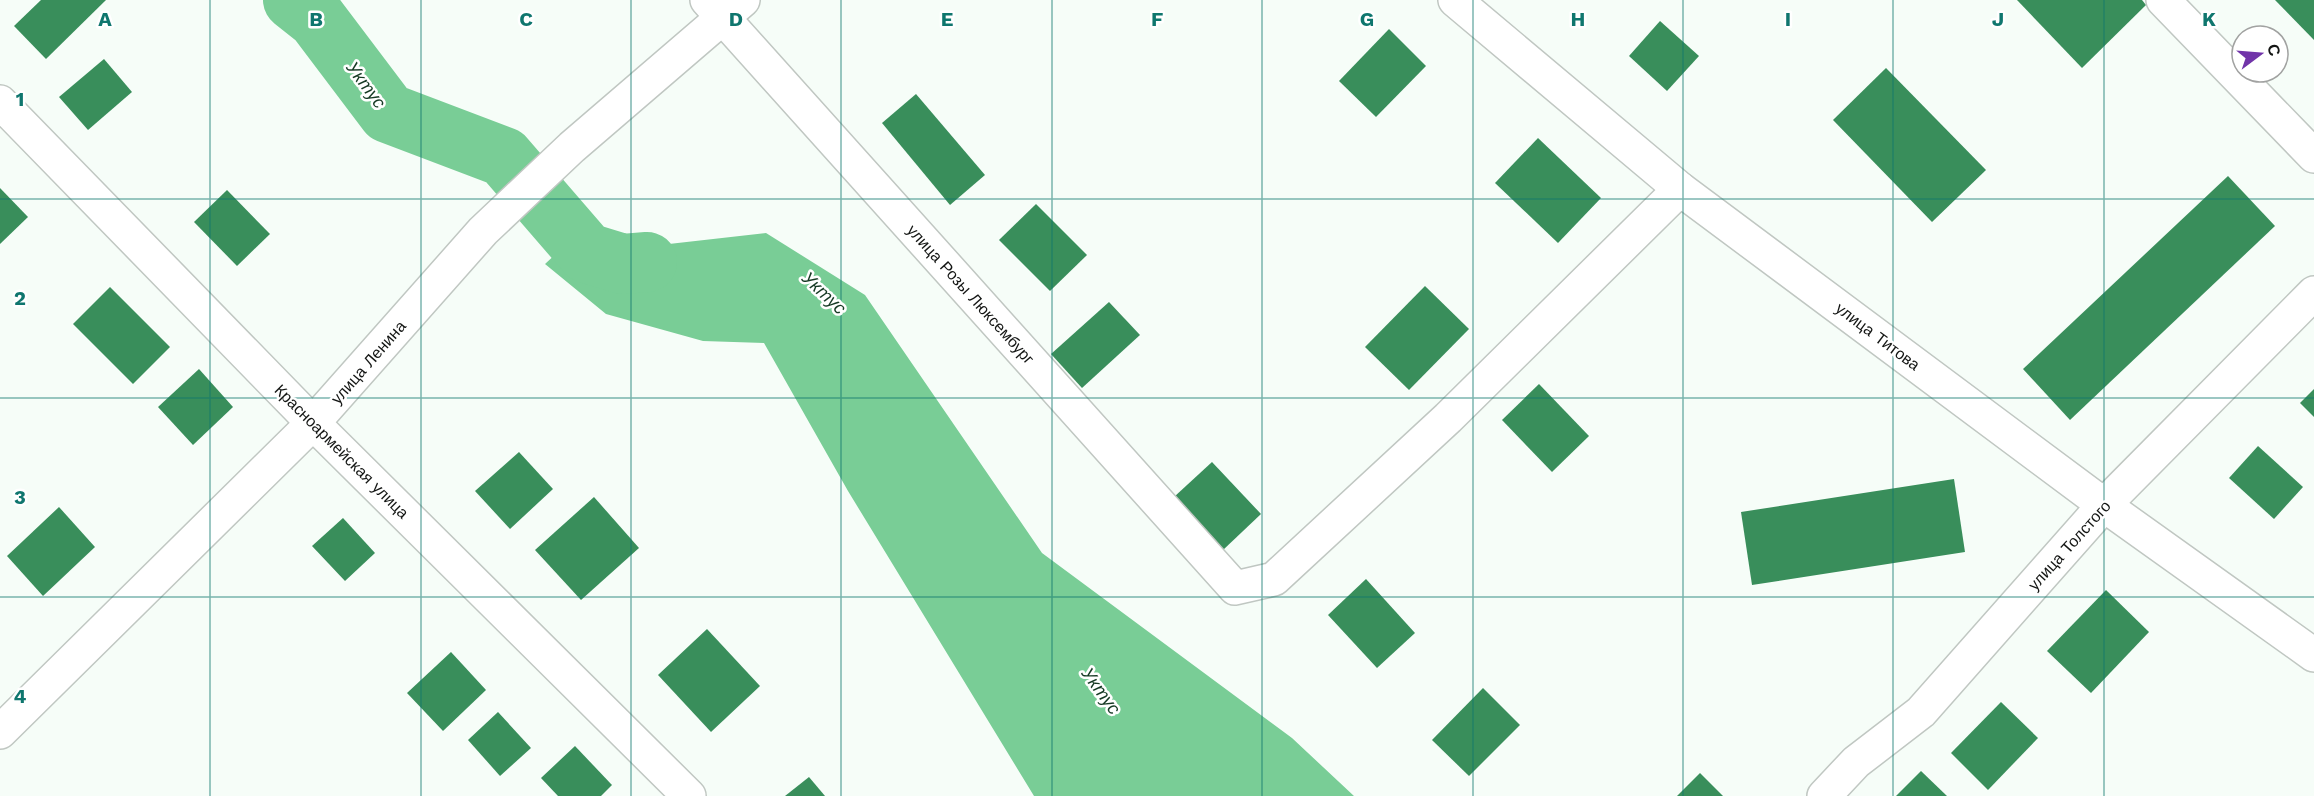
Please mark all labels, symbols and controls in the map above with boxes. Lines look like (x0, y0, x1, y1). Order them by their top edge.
text: A (98, 7, 112, 31)
text: B (309, 7, 323, 31)
text: C (519, 7, 533, 31)
text: D (729, 7, 743, 31)
text: E (941, 7, 953, 31)
text: F (1151, 7, 1163, 31)
text: G (1360, 7, 1374, 31)
text: H (1571, 7, 1585, 31)
text: I (1785, 7, 1791, 31)
text: J (1992, 7, 2004, 31)
text: K (2202, 7, 2216, 31)
north arrow (2230, 24, 2290, 84)
text: С (2263, 42, 2285, 59)
water label: Уктус (342, 57, 391, 112)
text: 1 (16, 87, 24, 111)
street label: улица Розы Люксембург (903, 221, 1038, 368)
water label: Уктус (797, 266, 851, 318)
text: 2 (14, 286, 26, 310)
street label: улица Титова (1832, 299, 1924, 374)
street label: улица Ленина (327, 317, 410, 408)
street label: Красноармейская улица (271, 380, 413, 522)
text: 3 (14, 485, 26, 509)
street label: улица Толстого (2024, 496, 2115, 594)
water label: Уктус (1077, 662, 1125, 718)
text: 4 (14, 684, 27, 708)

